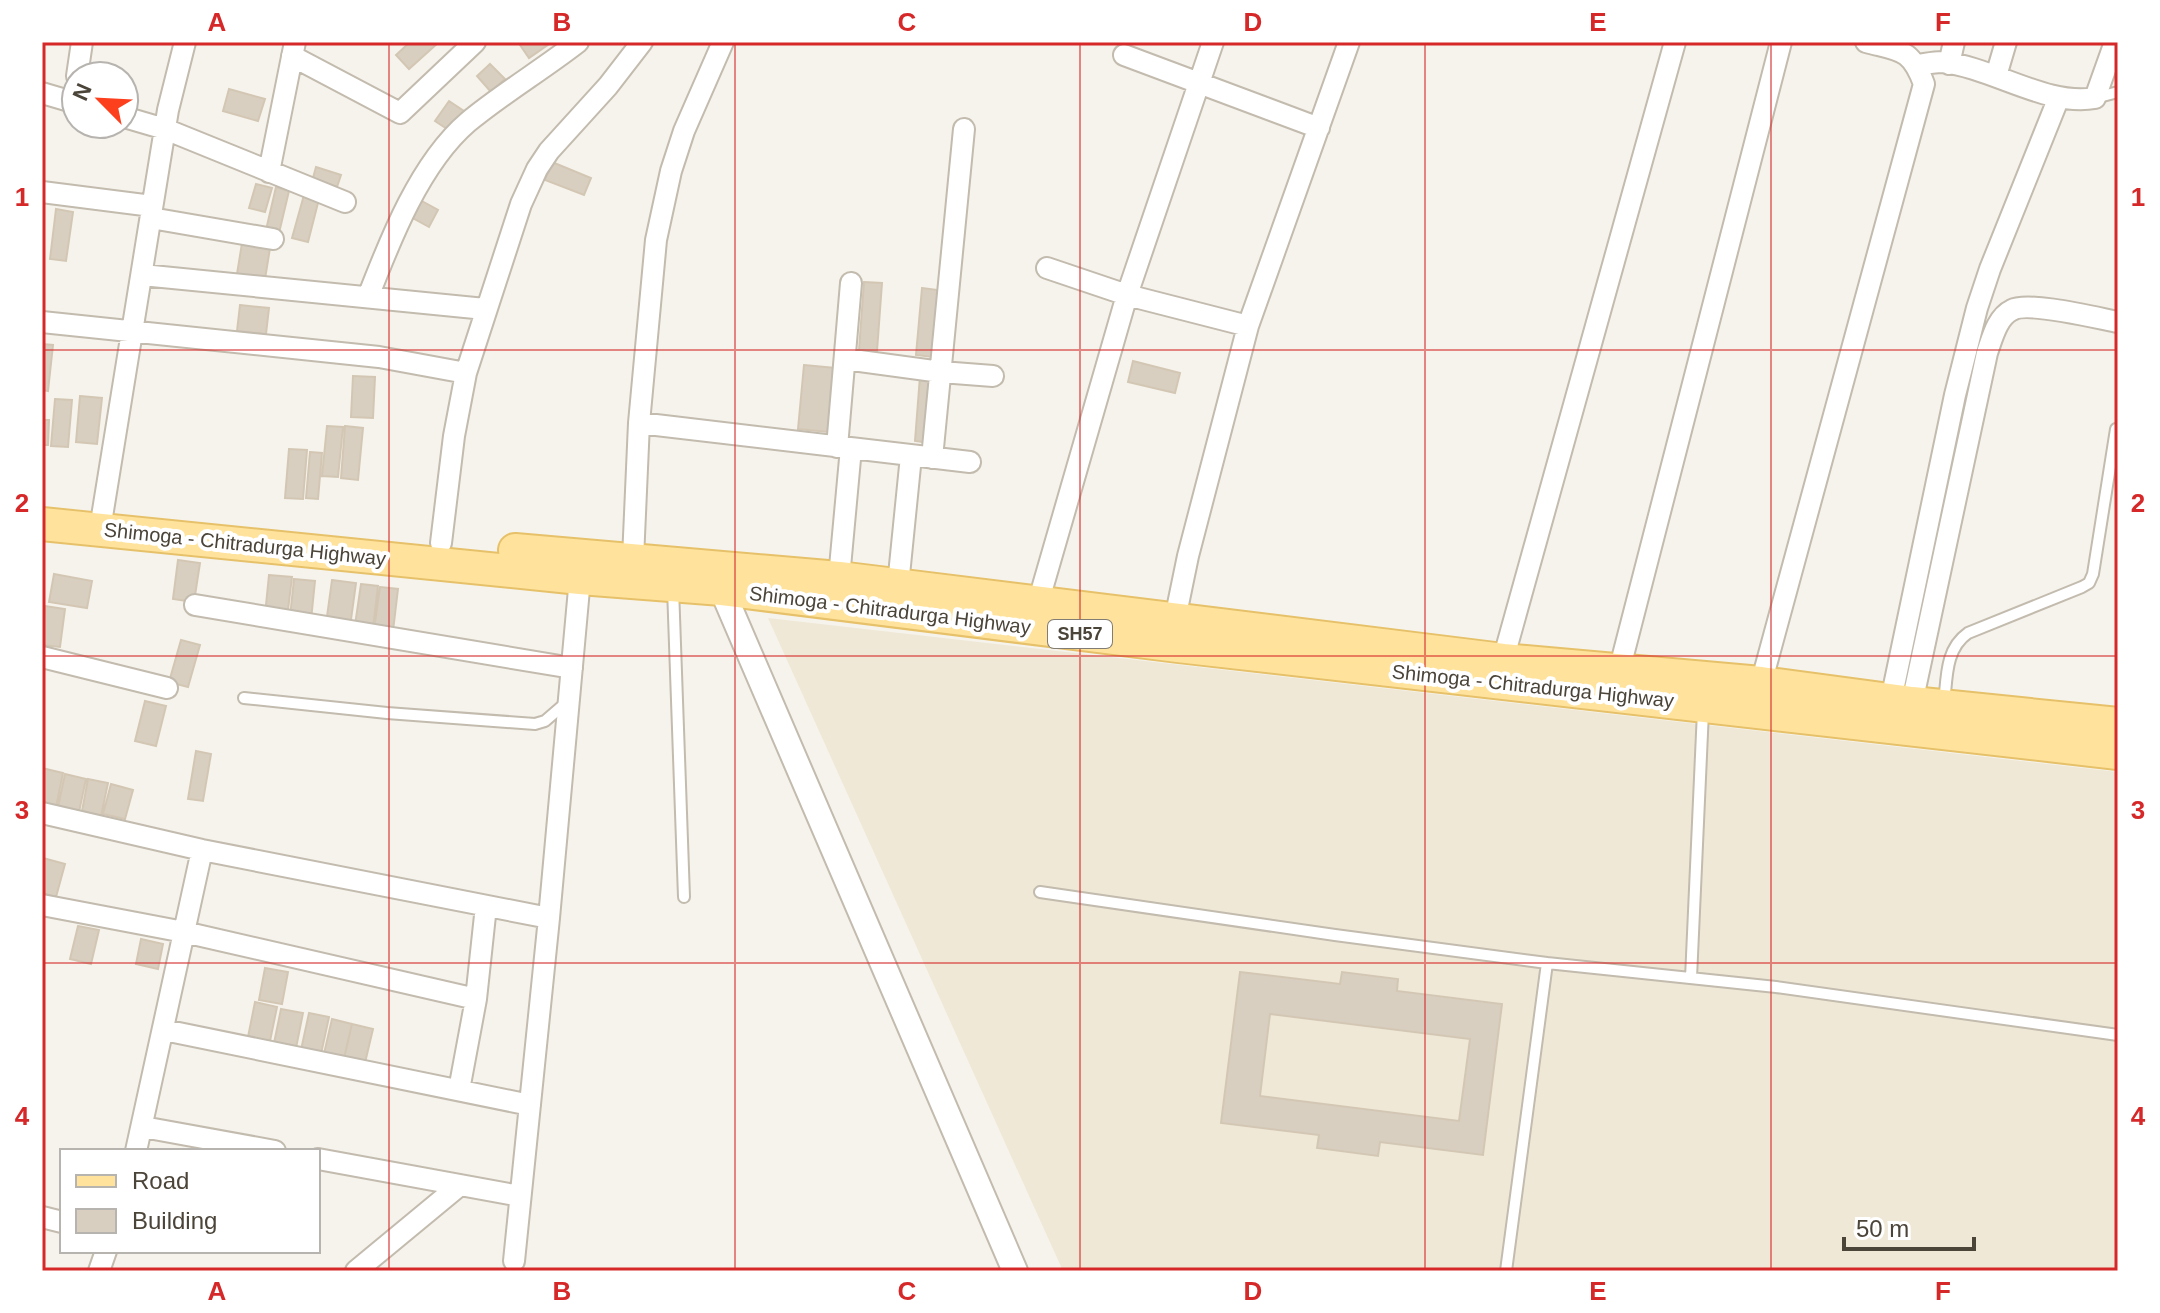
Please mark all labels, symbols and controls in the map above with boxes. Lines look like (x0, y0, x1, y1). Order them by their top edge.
text: A (208, 7, 227, 37)
text: B (553, 7, 571, 37)
text: C (898, 7, 917, 37)
text: D (1244, 7, 1262, 37)
text: E (1589, 7, 1607, 37)
text: F (1935, 7, 1951, 37)
north arrow (60, 60, 140, 140)
text: N (68, 80, 97, 104)
text: 1 (15, 182, 29, 212)
text: 1 (2131, 182, 2145, 212)
text: 2 (15, 488, 29, 518)
text: 2 (2131, 488, 2145, 518)
street label: Shimoga - Chitradurga Highway (103, 518, 387, 570)
street label: Shimoga - Chitradurga Highway (748, 582, 1032, 638)
road number: SH57 (1048, 620, 1112, 648)
street label: Shimoga - Chitradurga Highway (1391, 660, 1675, 712)
text: 3 (15, 795, 29, 825)
text: 3 (2131, 795, 2145, 825)
text: 4 (15, 1101, 30, 1131)
text: 4 (2131, 1101, 2146, 1131)
legend (60, 1149, 320, 1253)
text: Road (132, 1167, 189, 1194)
scale bar (1844, 1201, 1974, 1251)
text: Building (132, 1207, 217, 1234)
text: 50 m (1856, 1215, 1909, 1242)
text: A (208, 1276, 227, 1306)
text: B (553, 1276, 571, 1306)
text: C (898, 1276, 917, 1306)
text: D (1244, 1276, 1262, 1306)
text: E (1589, 1276, 1607, 1306)
text: F (1935, 1276, 1951, 1306)

